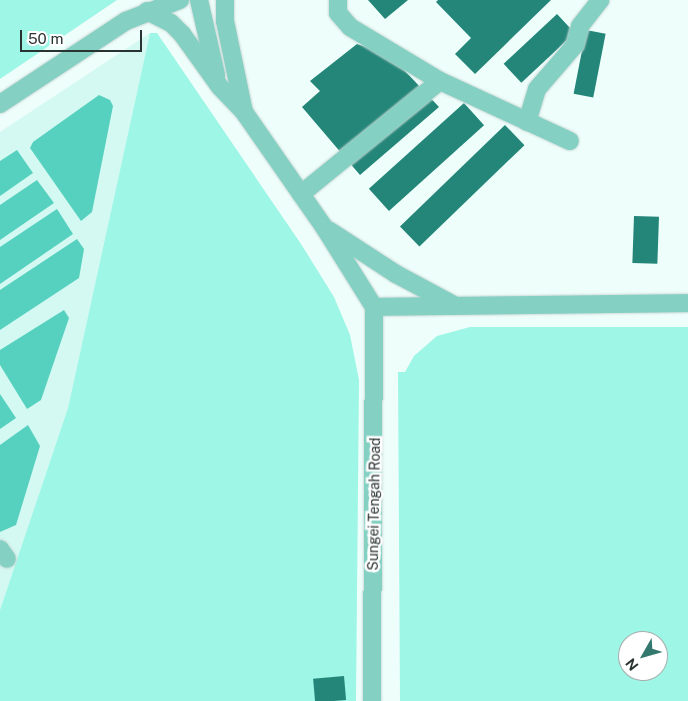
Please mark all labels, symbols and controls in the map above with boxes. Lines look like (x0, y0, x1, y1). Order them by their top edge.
scale bar (22, 20, 145, 52)
text: 50 m (28, 30, 63, 47)
street label: Sungei Tengah Road (364, 437, 384, 571)
north arrow (618, 631, 668, 681)
text: N (622, 655, 642, 674)

